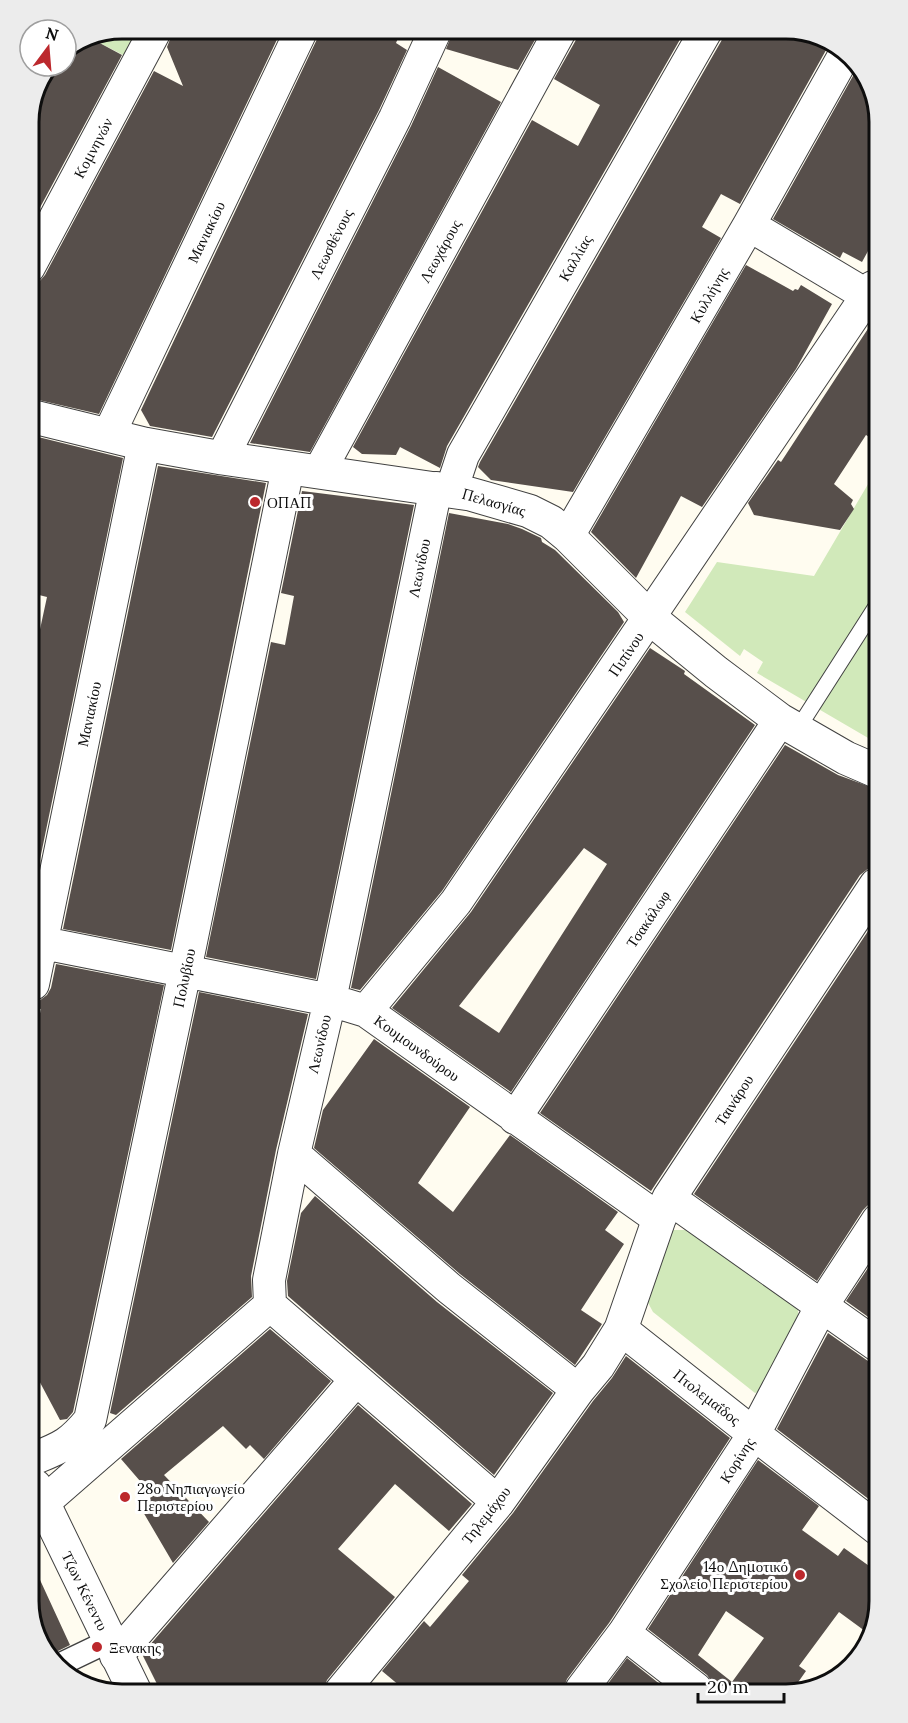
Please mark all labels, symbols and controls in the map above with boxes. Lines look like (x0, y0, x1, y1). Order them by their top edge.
north arrow (18, 18, 78, 78)
text: N (43, 22, 61, 45)
street label: Κομνηνών (69, 114, 117, 181)
street label: Μανιακίου (183, 198, 229, 266)
street label: Λεωσθένους (305, 206, 357, 282)
street label: Λεωχάρους (415, 216, 465, 286)
street label: Καλλίας (554, 231, 596, 285)
street label: Κυλλήνης (685, 264, 733, 326)
street label: Πελασγίας (460, 484, 528, 520)
place label: ΟΠΑΠ (267, 493, 312, 512)
marker: ΟΠΑΠ (248, 495, 262, 509)
street label: Λεωνίδου (403, 537, 435, 599)
street label: Πιπίνου (604, 628, 648, 680)
street label: Μανιακίου (73, 680, 105, 748)
street label: Τσακάλωφ (622, 886, 674, 951)
street label: Πολυβίου (168, 947, 200, 1009)
street label: Κουμουνδούρου (371, 1011, 463, 1085)
street label: Λεωνίδου (303, 1013, 335, 1075)
street label: Ταινάρου (710, 1071, 758, 1129)
street label: Πτολεμαΐδος (670, 1365, 744, 1429)
street label: Κορίνης (715, 1434, 759, 1486)
place label: 28ο Νηπιαγωγείο Περιστερίου (137, 1479, 245, 1515)
street label: Τηλεμάχου (457, 1482, 515, 1548)
marker: 28ο Νηπιαγωγείο Περιστερίου (118, 1490, 132, 1504)
street label: Τζων Κένεντυ (58, 1548, 112, 1634)
place label: 14ο Δημοτικό Σχολείο Περιστερίου (660, 1557, 788, 1593)
marker: 14ο Δημοτικό Σχολείο Περιστερίου (793, 1568, 807, 1582)
place label: Ξενακης (109, 1638, 161, 1657)
marker: Ξενακης (90, 1640, 104, 1654)
scale bar (698, 1666, 784, 1704)
text: 20 m (707, 1675, 749, 1698)

